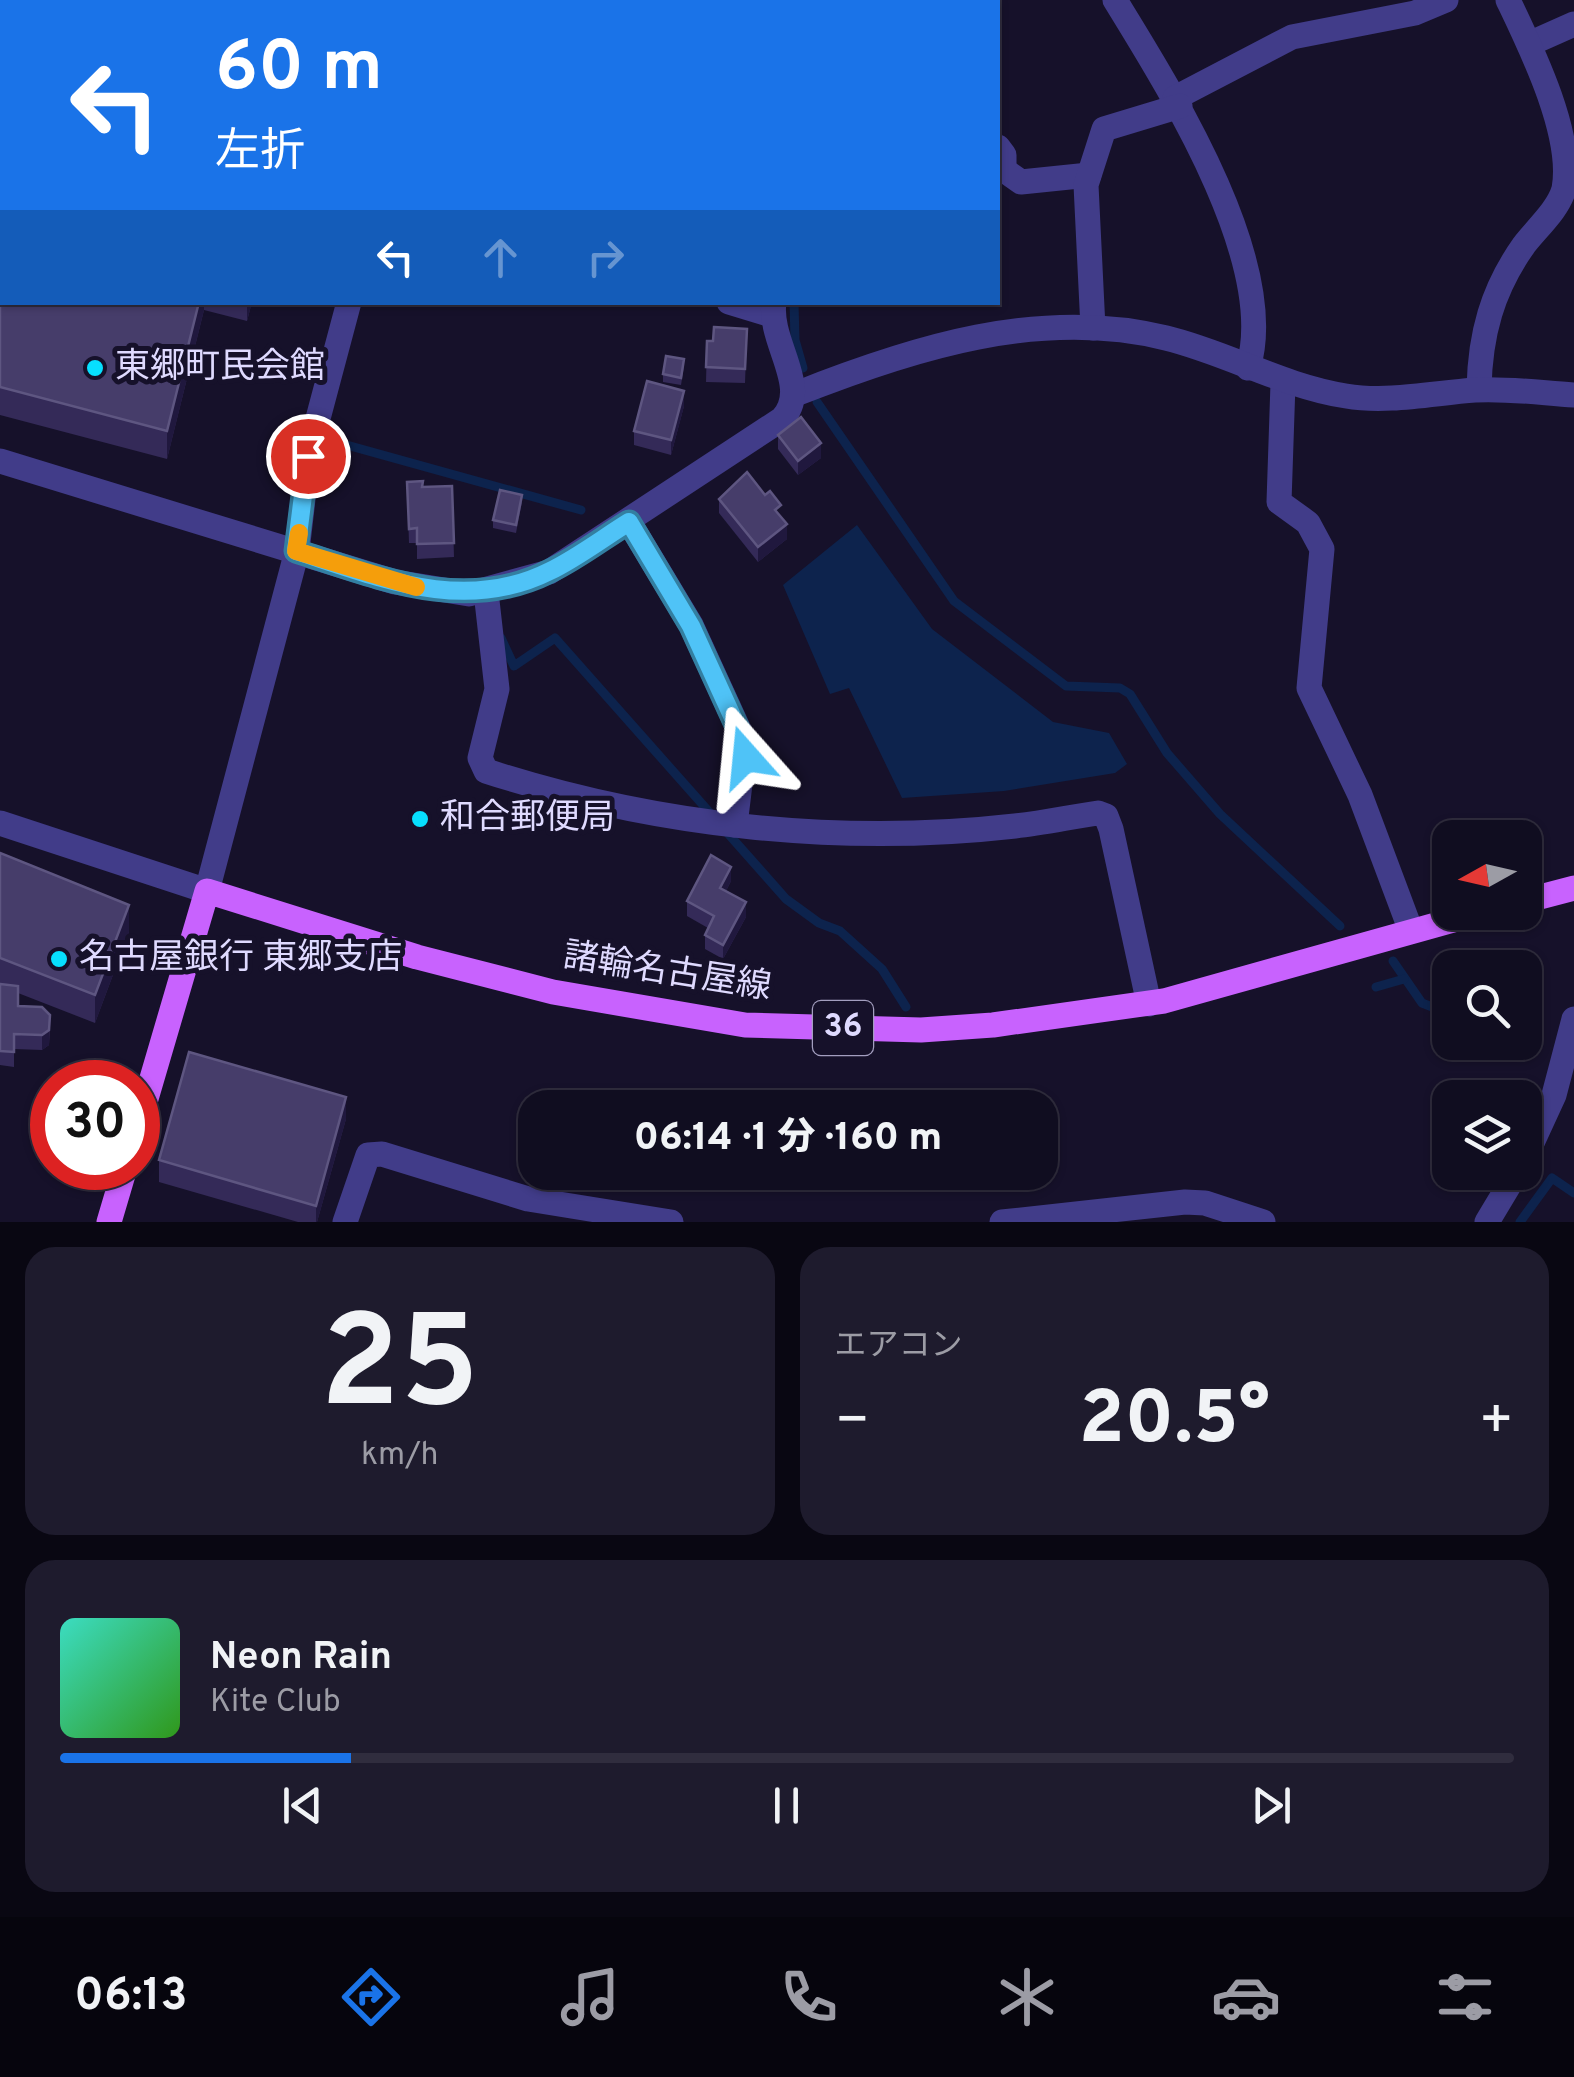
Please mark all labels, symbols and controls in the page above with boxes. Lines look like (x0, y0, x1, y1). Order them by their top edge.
text: 60 m (215, 26, 383, 115)
icon: left (50, 40, 180, 170)
text: 左折 (215, 125, 305, 182)
icon: left (368, 230, 423, 285)
icon: ahead (473, 230, 528, 285)
icon: right (578, 230, 633, 285)
place label: 東郷町民会館 (115, 346, 325, 390)
marker: 東郷町民会館 (84, 357, 106, 379)
pin (266, 414, 351, 499)
icon: arrive (281, 429, 336, 484)
position arrow (694, 705, 798, 809)
place label: 和合郵便局 (440, 797, 615, 841)
marker: 和合郵便局 (409, 808, 431, 830)
north arrow (1432, 820, 1542, 930)
map controls (1432, 820, 1542, 1190)
street label: 諸輪名古屋線 (560, 935, 774, 1011)
place label: 名古屋銀行 東郷支店 (79, 937, 402, 981)
marker: 名古屋銀行 東郷支店 (48, 948, 70, 970)
button: search (1432, 950, 1542, 1060)
road number: 36 (813, 1001, 873, 1055)
speed limit sign: 30 (30, 1060, 160, 1190)
button: layers (1432, 1080, 1542, 1190)
text: 06:14 · 1 分 · 160 m (634, 1115, 942, 1164)
text: 25 (320, 1288, 479, 1453)
text: エアコン (835, 1327, 963, 1367)
text: 20.5° (1079, 1375, 1270, 1470)
text: − (835, 1388, 870, 1458)
text: + (1479, 1388, 1514, 1458)
text: km/h (361, 1436, 439, 1476)
text: Neon Rain (210, 1634, 392, 1683)
text: Kite Club (210, 1683, 341, 1723)
icon: previous (275, 1778, 330, 1833)
icon: pause (759, 1778, 814, 1833)
icon: next (1244, 1778, 1299, 1833)
icon: directions (336, 1962, 406, 2032)
icon: music (555, 1962, 625, 2032)
icon: phone (774, 1962, 844, 2032)
icon: climate (992, 1962, 1062, 2032)
icon: car (1211, 1962, 1281, 2032)
icon: filters (1430, 1962, 1500, 2032)
text: 06:13 (74, 1969, 188, 2026)

